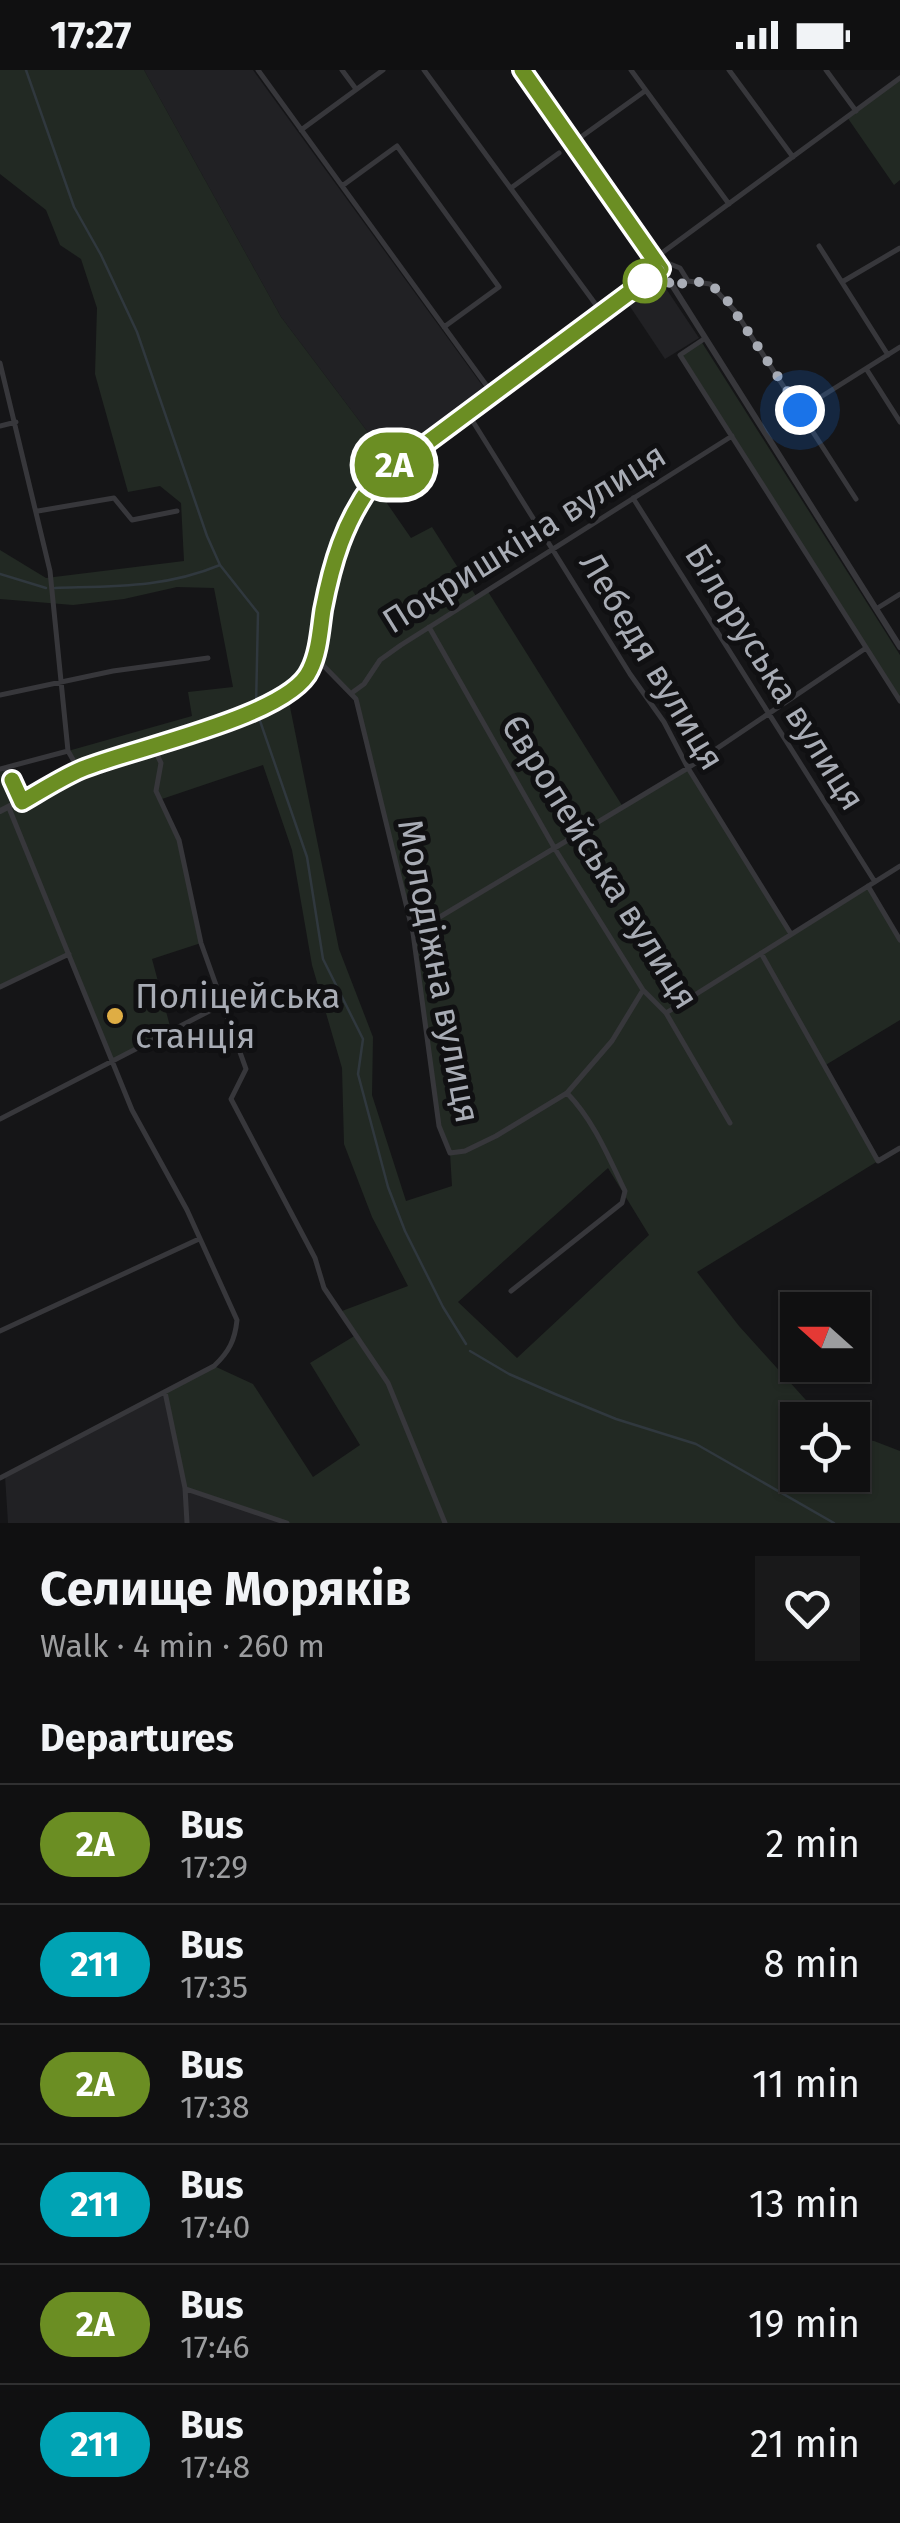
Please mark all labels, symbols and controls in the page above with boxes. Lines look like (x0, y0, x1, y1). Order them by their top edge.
text: 17:27 (50, 12, 132, 58)
unlabelled marker (624, 260, 666, 302)
your location (775, 385, 825, 435)
line badge: 2А (349, 432, 439, 498)
street label: Покришкіна вулиця (375, 434, 673, 642)
text: 2А (375, 444, 413, 486)
street label: Білоруська вулиця (676, 536, 874, 818)
street label: Лебедя вулиця (571, 545, 733, 777)
street label: Європейська вулиця (492, 707, 708, 1017)
street label: Молодіжна вулиця (389, 816, 489, 1126)
place label: Поліцейська станція (135, 975, 340, 1057)
marker: Поліцейська станція (104, 1005, 126, 1027)
north arrow (780, 1292, 870, 1382)
map controls (780, 1292, 870, 1492)
button: locate (780, 1402, 870, 1492)
button: heart (755, 1556, 860, 1661)
text: Селище Моряків (40, 1560, 411, 1618)
text: Walk · 4 min · 260 m (40, 1627, 325, 1665)
text: Departures (40, 1715, 234, 1761)
text: Bus (180, 1802, 244, 1848)
text: 2 min (766, 1821, 860, 1867)
text: 2А (76, 1823, 114, 1865)
text: 17:29 (180, 1848, 248, 1886)
text: Bus (180, 1922, 244, 1968)
text: 8 min (763, 1941, 860, 1987)
text: 211 (70, 1943, 120, 1985)
text: 17:35 (180, 1968, 248, 2006)
text: Bus (180, 2042, 244, 2088)
text: 11 min (752, 2061, 860, 2107)
text: 2А (76, 2063, 114, 2105)
text: 17:38 (180, 2088, 250, 2126)
text: Bus (180, 2162, 244, 2208)
text: 13 min (749, 2181, 860, 2227)
text: 211 (70, 2183, 120, 2225)
text: 17:40 (180, 2208, 250, 2246)
text: Bus (180, 2282, 244, 2328)
text: 19 min (748, 2301, 860, 2347)
text: 2А (76, 2303, 114, 2345)
text: 17:46 (180, 2328, 250, 2366)
text: Bus (180, 2402, 244, 2448)
text: 21 min (750, 2421, 860, 2467)
text: 211 (70, 2423, 120, 2465)
text: 17:48 (180, 2448, 250, 2486)

